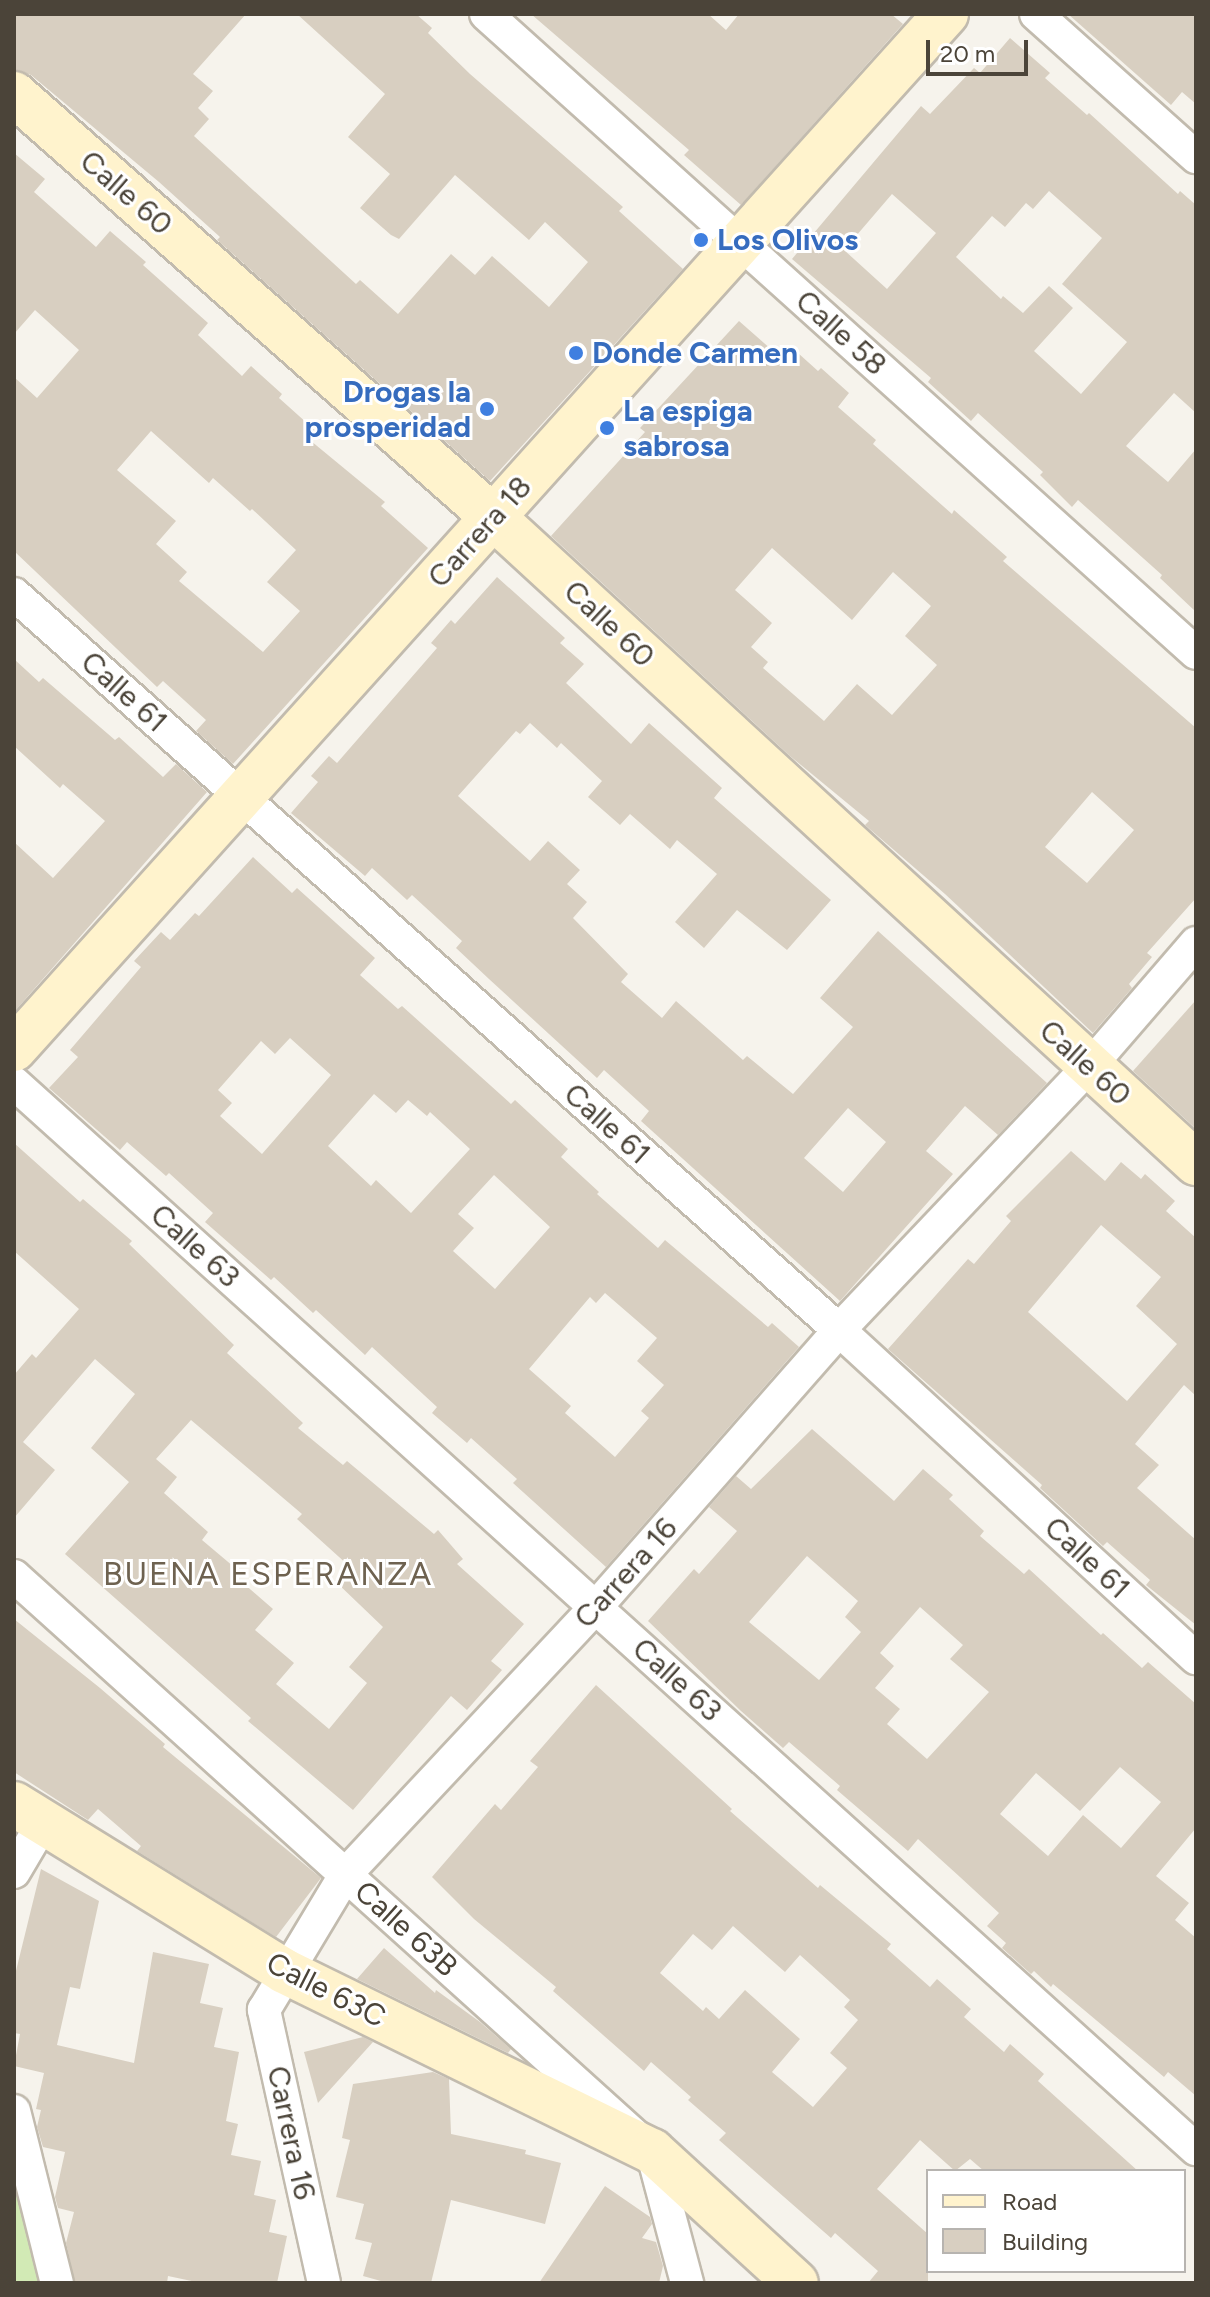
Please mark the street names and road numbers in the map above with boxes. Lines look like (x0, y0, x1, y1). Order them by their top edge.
street label: Calle 60 (73, 143, 179, 243)
street label: Calle 58 (788, 283, 894, 383)
street label: Carrera 18 (421, 469, 539, 595)
street label: Calle 60 (556, 573, 662, 675)
street label: Calle 61 (74, 644, 174, 740)
street label: Calle 60 (1032, 1013, 1138, 1113)
street label: Calle 61 (557, 1076, 657, 1172)
street label: Calle 63 (143, 1197, 247, 1295)
street label: Carrera 16 (567, 1510, 685, 1636)
street label: Calle 61 (1037, 1510, 1137, 1606)
street label: Calle 63 (625, 1631, 729, 1729)
street label: Calle 63B (347, 1874, 465, 1984)
street label: Calle 63C (260, 1945, 392, 2035)
street label: Carrera 16 (259, 2063, 323, 2203)

